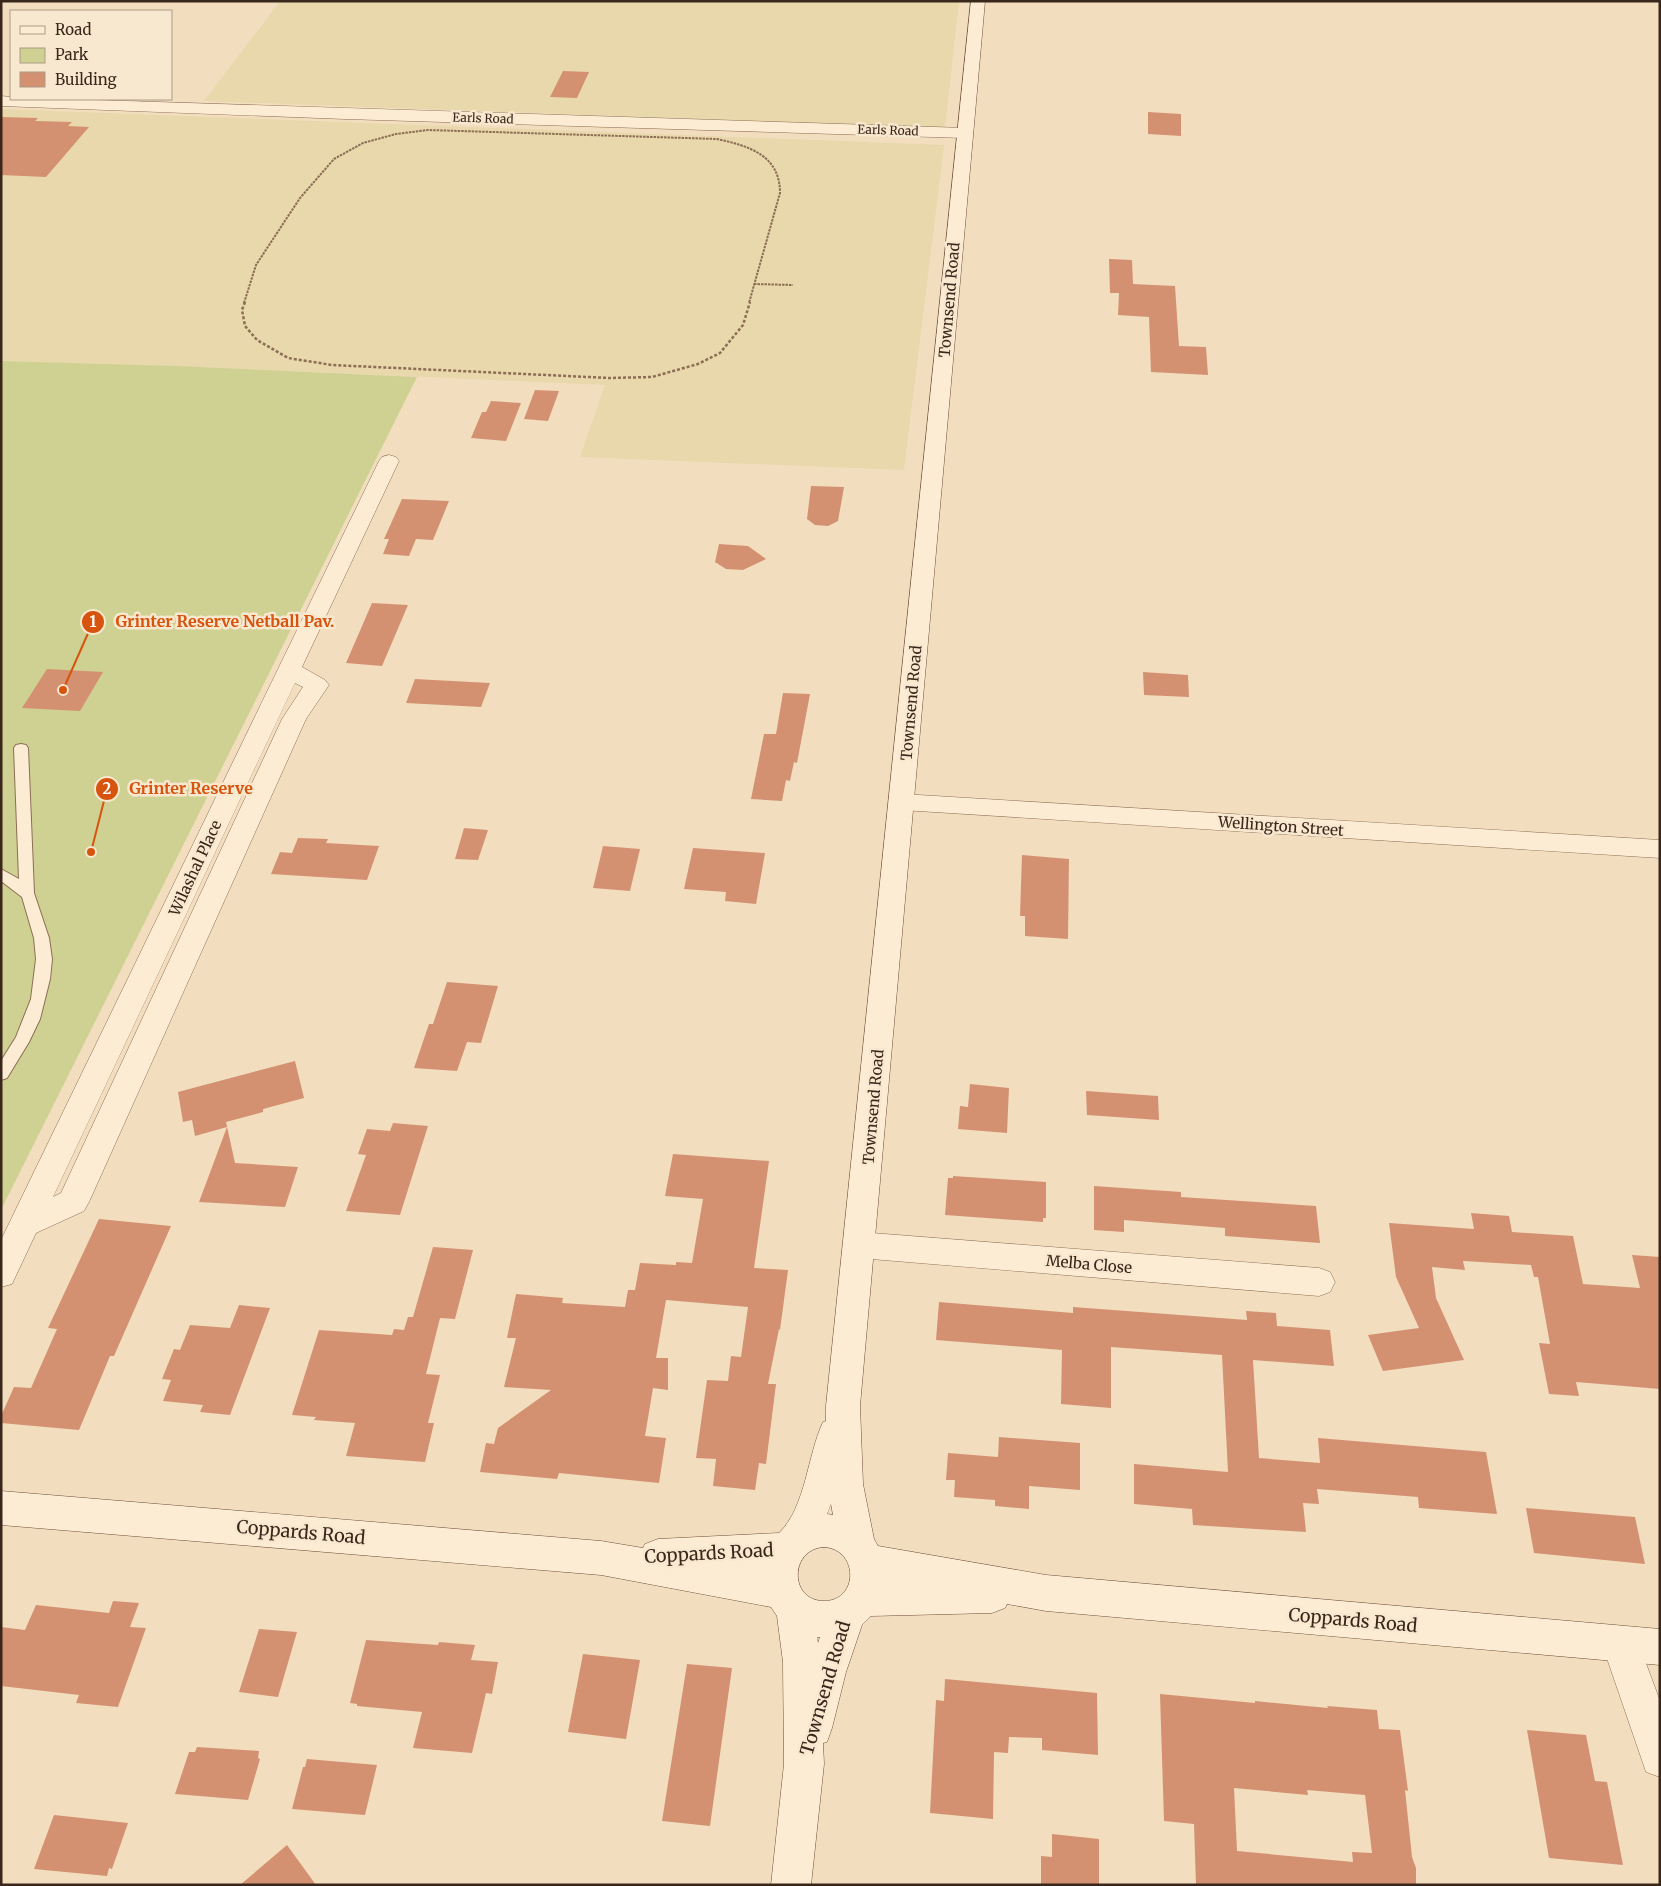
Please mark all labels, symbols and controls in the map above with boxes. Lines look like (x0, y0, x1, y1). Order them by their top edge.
legend (10, 10, 172, 100)
text: Road (55, 20, 91, 39)
text: Park (55, 45, 89, 64)
text: Building (55, 70, 117, 89)
street label: Earls Road (452, 109, 514, 127)
street label: Earls Road (857, 121, 919, 139)
street label: Townsend Road (934, 242, 964, 358)
callout: Grinter Reserve Netball Pav. (80, 606, 344, 637)
text: Grinter Reserve Netball Pav. (116, 611, 334, 631)
text: 1 (90, 612, 97, 631)
street label: Townsend Road (896, 645, 926, 761)
callout: Grinter Reserve (95, 773, 263, 804)
text: Grinter Reserve (129, 778, 253, 798)
text: 2 (103, 779, 112, 798)
street label: Wellington Street (1217, 812, 1345, 840)
street label: Wilashal Place (164, 817, 226, 920)
street label: Townsend Road (858, 1049, 888, 1165)
street label: Melba Close (1045, 1251, 1133, 1277)
street label: Coppards Road (236, 1515, 367, 1549)
street label: Coppards Road (644, 1538, 774, 1568)
street label: Coppards Road (1288, 1603, 1419, 1637)
street label: Townsend Road (795, 1618, 855, 1758)

